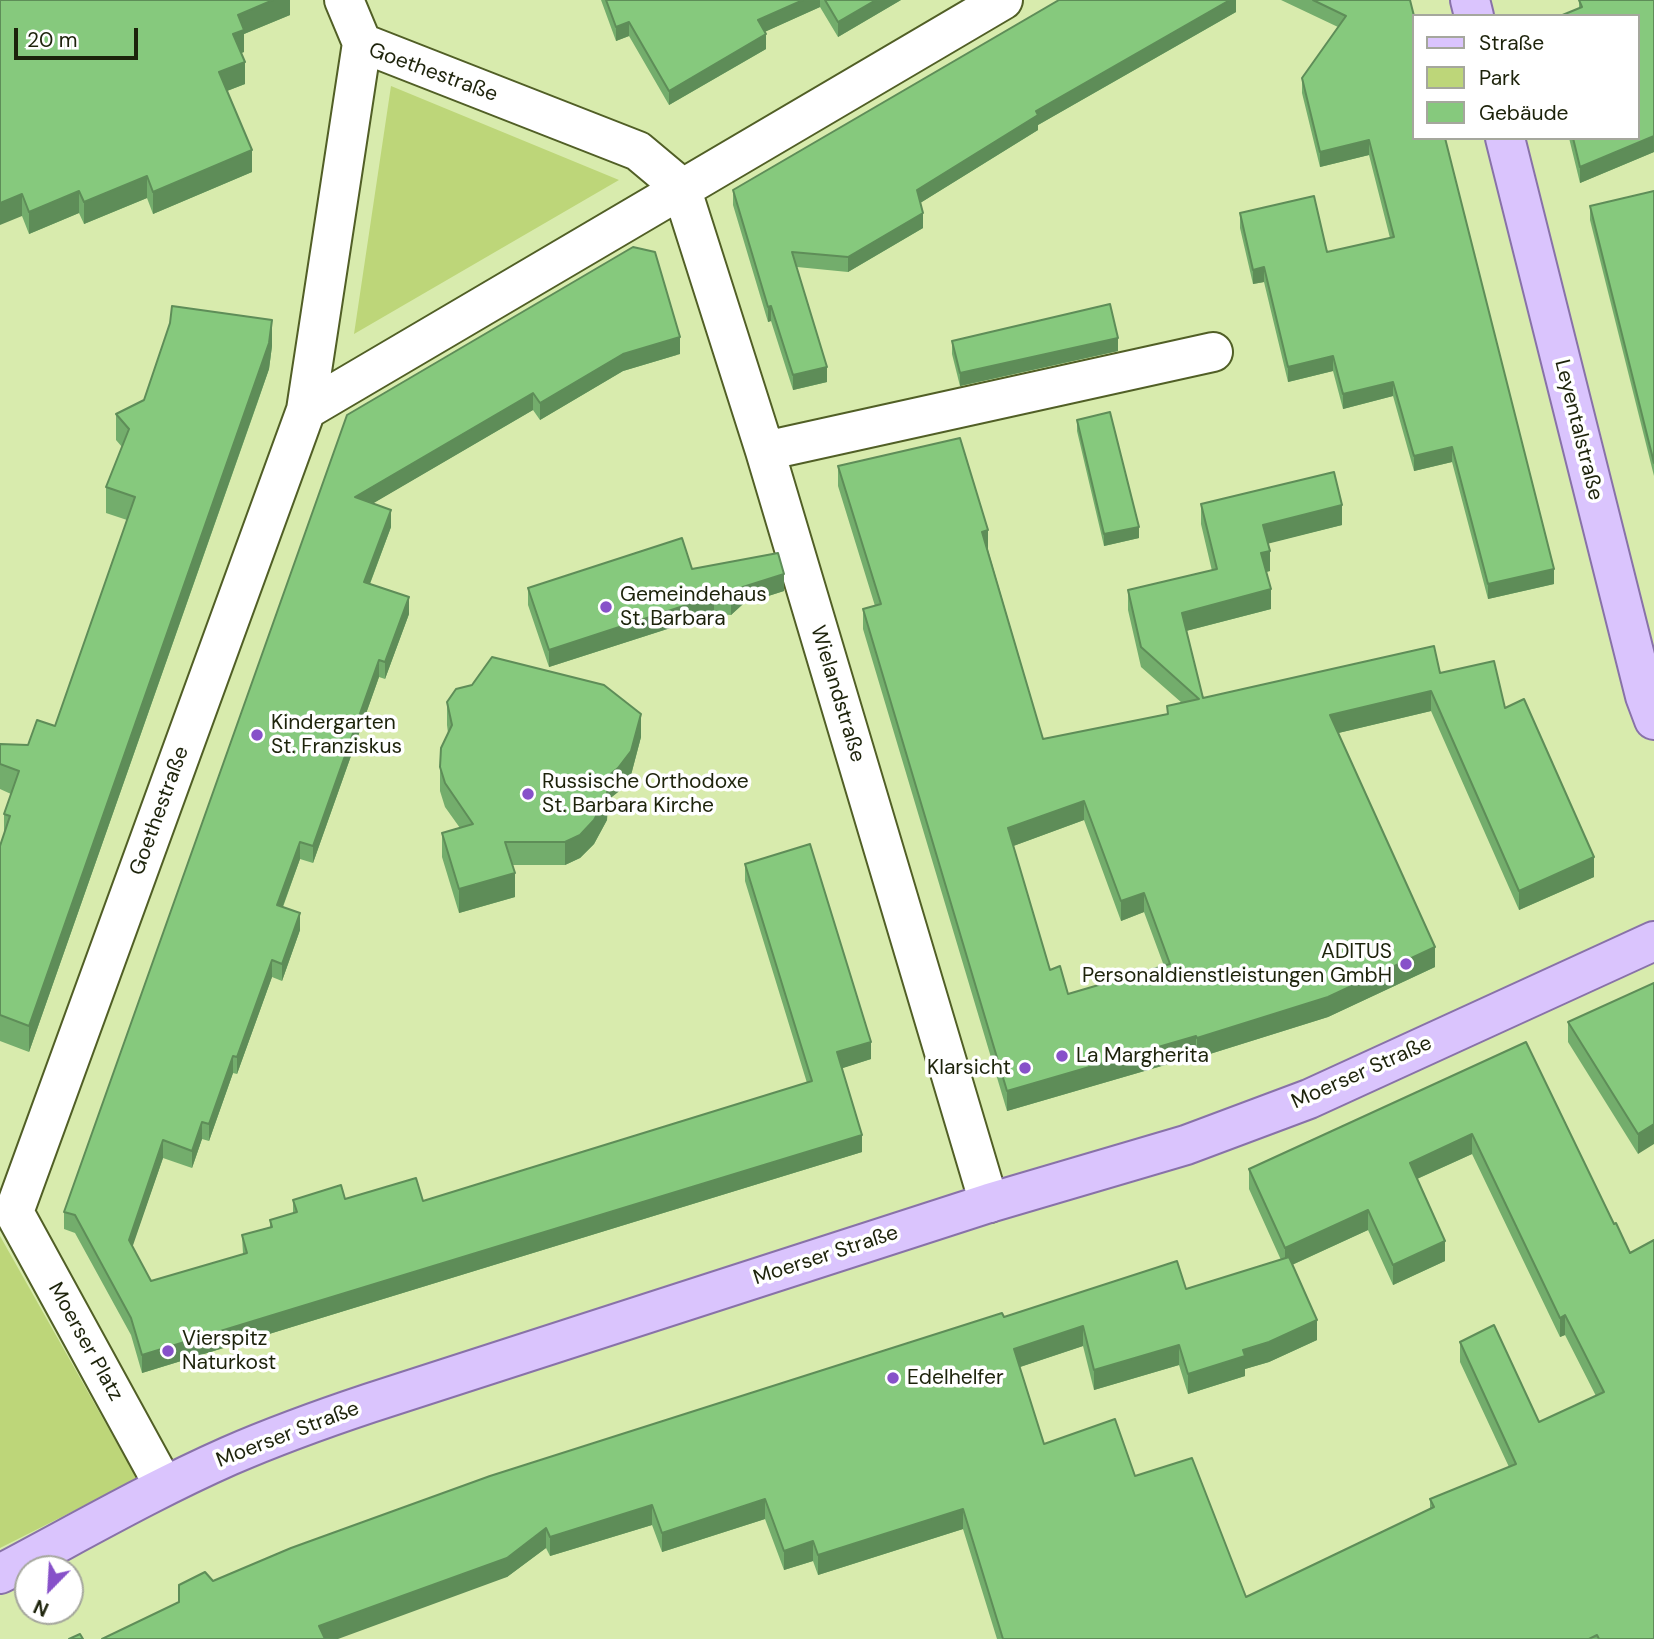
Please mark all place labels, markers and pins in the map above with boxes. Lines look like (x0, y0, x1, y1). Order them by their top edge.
place label: Gemeindehaus St. Barbara (620, 582, 767, 632)
marker: Gemeindehaus St. Barbara (598, 599, 614, 615)
place label: Kindergarten St. Franziskus (271, 710, 402, 760)
marker: Kindergarten St. Franziskus (249, 727, 265, 743)
place label: Russische Orthodoxe St. Barbara Kirche (542, 769, 749, 819)
marker: Russische Orthodoxe St. Barbara Kirche (520, 786, 536, 802)
place label: ADITUS Personaldienstleistungen GmbH (1082, 939, 1392, 989)
marker: ADITUS Personaldienstleistungen GmbH (1398, 956, 1414, 972)
place label: La Margherita (1076, 1043, 1209, 1069)
marker: La Margherita (1054, 1048, 1070, 1064)
place label: Klarsicht (927, 1055, 1011, 1081)
marker: Klarsicht (1017, 1060, 1033, 1076)
place label: Vierspitz Naturkost (182, 1326, 276, 1376)
marker: Vierspitz Naturkost (160, 1343, 176, 1359)
place label: Edelhelfer (907, 1365, 1004, 1391)
marker: Edelhelfer (885, 1370, 901, 1386)

